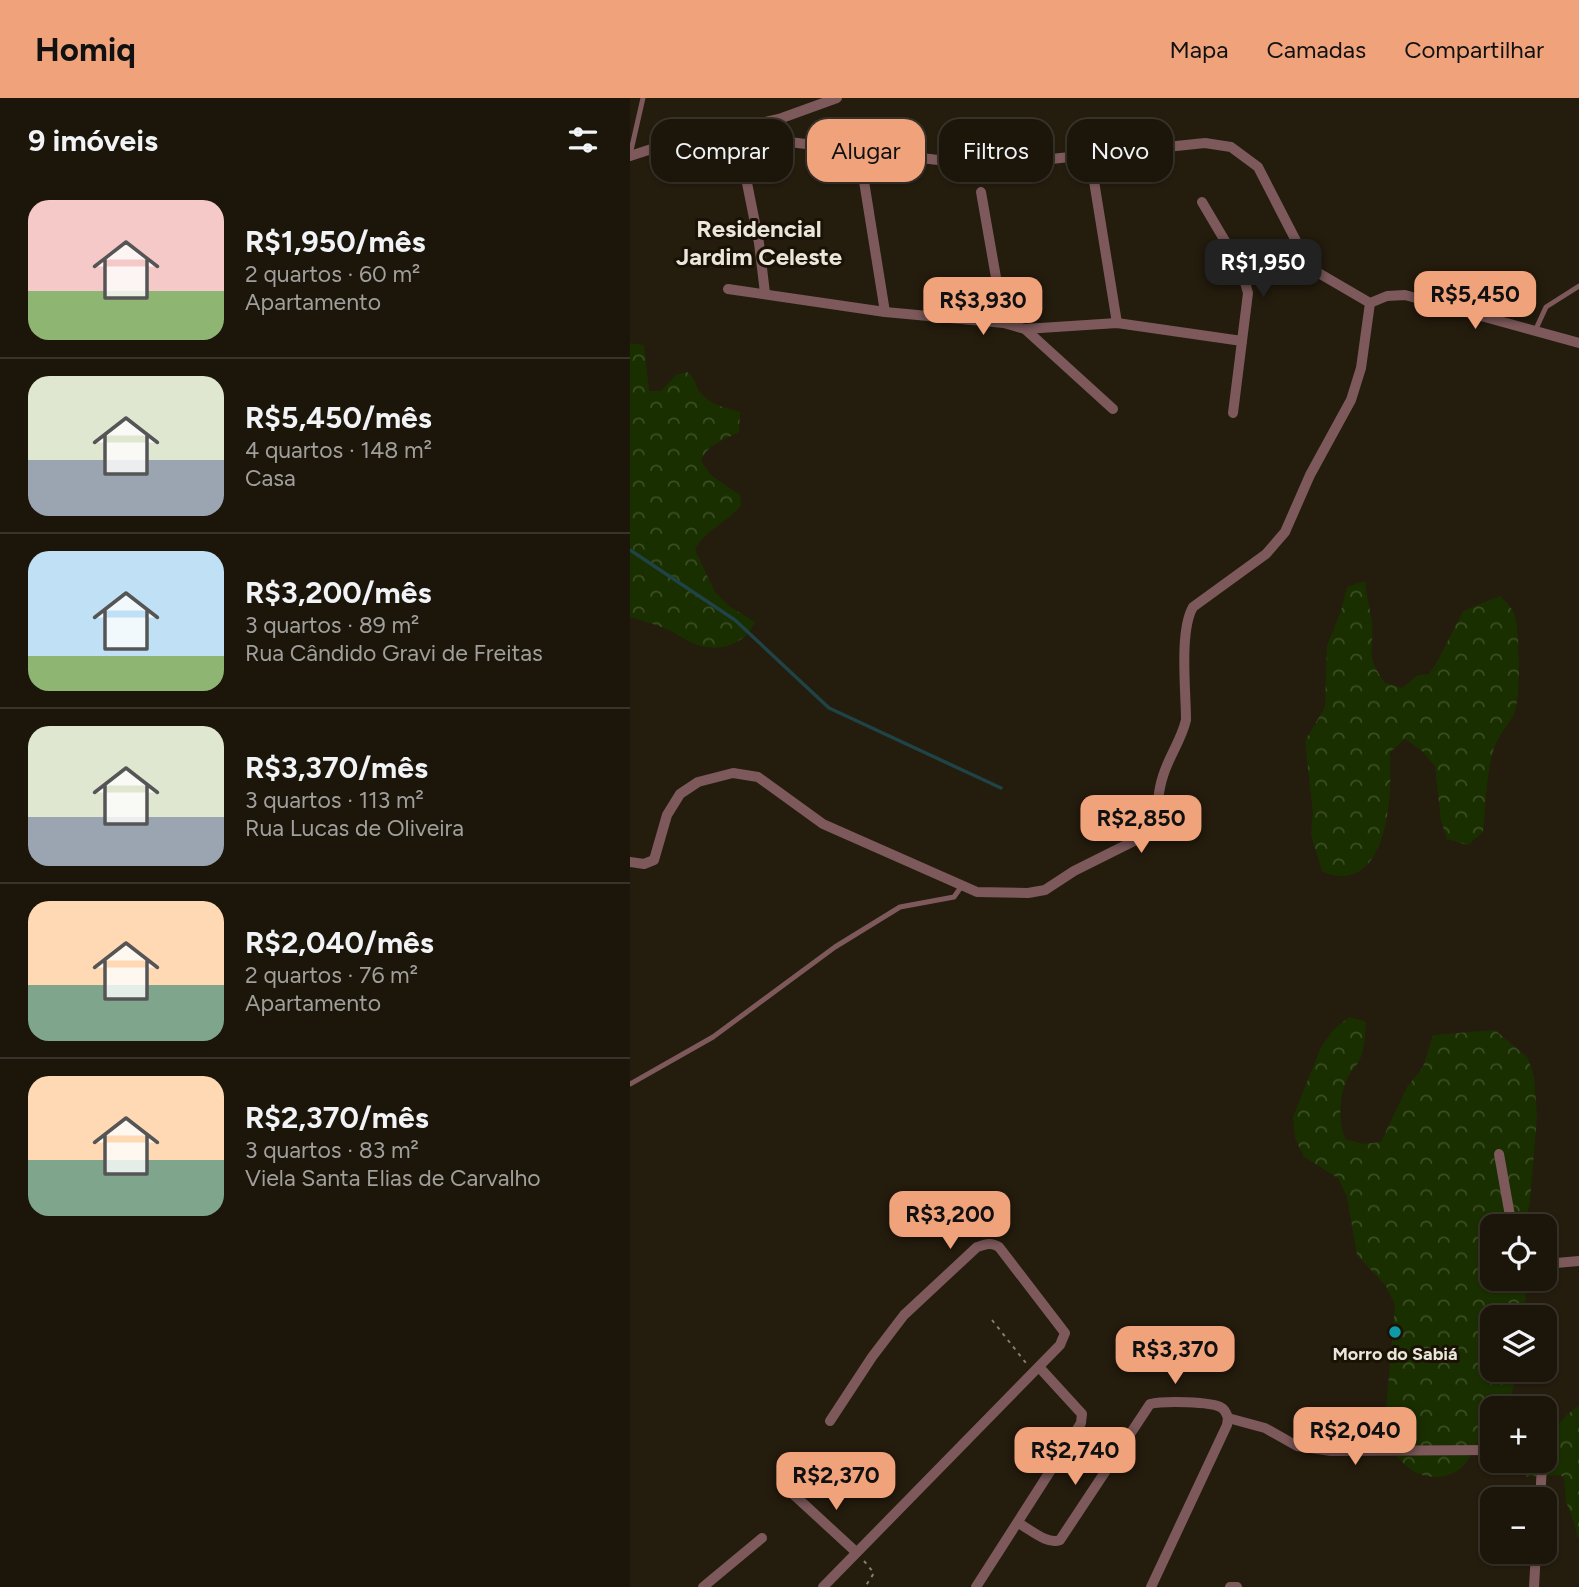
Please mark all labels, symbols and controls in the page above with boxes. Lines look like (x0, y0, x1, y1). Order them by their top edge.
text: Homiq (35, 30, 136, 69)
text: Mapa (1169, 35, 1228, 64)
text: Camadas (1266, 35, 1366, 64)
text: Compartilhar (1404, 35, 1544, 64)
chip: Comprar (651, 119, 793, 182)
chip: Alugar (807, 119, 925, 182)
chip: Filtros (939, 119, 1053, 182)
chip: Novo (1067, 119, 1173, 182)
icon: filters (564, 121, 602, 159)
text: 9 imóveis (28, 122, 158, 159)
district label: Residencial Jardim Celeste (676, 214, 842, 271)
text: R$1,950/mês (245, 223, 425, 260)
icon: home (84, 228, 168, 312)
pin: R$1,950 (1198, 240, 1328, 299)
text: R$1,950 (1221, 248, 1305, 276)
text: 2 quartos · 60 m² (245, 260, 420, 288)
pin: R$5,450 (1410, 272, 1540, 331)
pin: R$3,930 (918, 278, 1048, 337)
text: R$5,450 (1430, 280, 1520, 308)
text: R$3,930 (939, 286, 1027, 314)
text: Apartamento (245, 288, 381, 316)
text: R$5,450/mês (245, 399, 432, 436)
icon: home (84, 404, 168, 488)
text: 4 quartos · 148 m² (245, 436, 432, 464)
text: Casa (245, 464, 296, 492)
text: R$3,200/mês (245, 574, 431, 611)
icon: home (84, 579, 168, 663)
text: 3 quartos · 89 m² (245, 611, 419, 639)
text: Rua Cândido Gravi de Freitas (245, 639, 543, 667)
text: R$3,370/mês (245, 749, 428, 786)
icon: home (84, 754, 168, 838)
text: 3 quartos · 113 m² (245, 786, 424, 814)
pin: R$2,850 (1076, 796, 1206, 855)
text: R$2,850 (1096, 804, 1186, 832)
text: Rua Lucas de Oliveira (245, 814, 464, 842)
text: R$2,040/mês (245, 924, 434, 961)
icon: home (84, 929, 168, 1013)
text: 2 quartos · 76 m² (245, 961, 418, 989)
text: Apartamento (245, 989, 381, 1017)
text: R$2,370/mês (245, 1099, 429, 1136)
icon: home (84, 1104, 168, 1188)
text: 3 quartos · 83 m² (245, 1136, 419, 1164)
text: Viela Santa Elias de Carvalho (245, 1164, 541, 1192)
pin: R$3,200 (885, 1192, 1015, 1251)
text: R$3,200 (905, 1200, 995, 1228)
map controls (1480, 1214, 1557, 1564)
button: locate (1480, 1214, 1557, 1291)
button: layers (1480, 1305, 1557, 1382)
marker: Morro do Sabiá (1387, 1324, 1403, 1340)
pin: R$3,370 (1110, 1326, 1240, 1386)
text: R$3,370 (1132, 1335, 1218, 1363)
place label: Morro do Sabiá (1332, 1343, 1458, 1365)
button: + (1480, 1396, 1557, 1473)
pin: R$2,040 (1290, 1408, 1420, 1467)
text: R$2,040 (1309, 1416, 1401, 1444)
pin: R$2,740 (1010, 1428, 1140, 1487)
text: R$2,740 (1030, 1436, 1120, 1464)
pin: R$2,370 (771, 1452, 901, 1512)
text: R$2,370 (792, 1461, 880, 1489)
button: − (1480, 1487, 1557, 1564)

